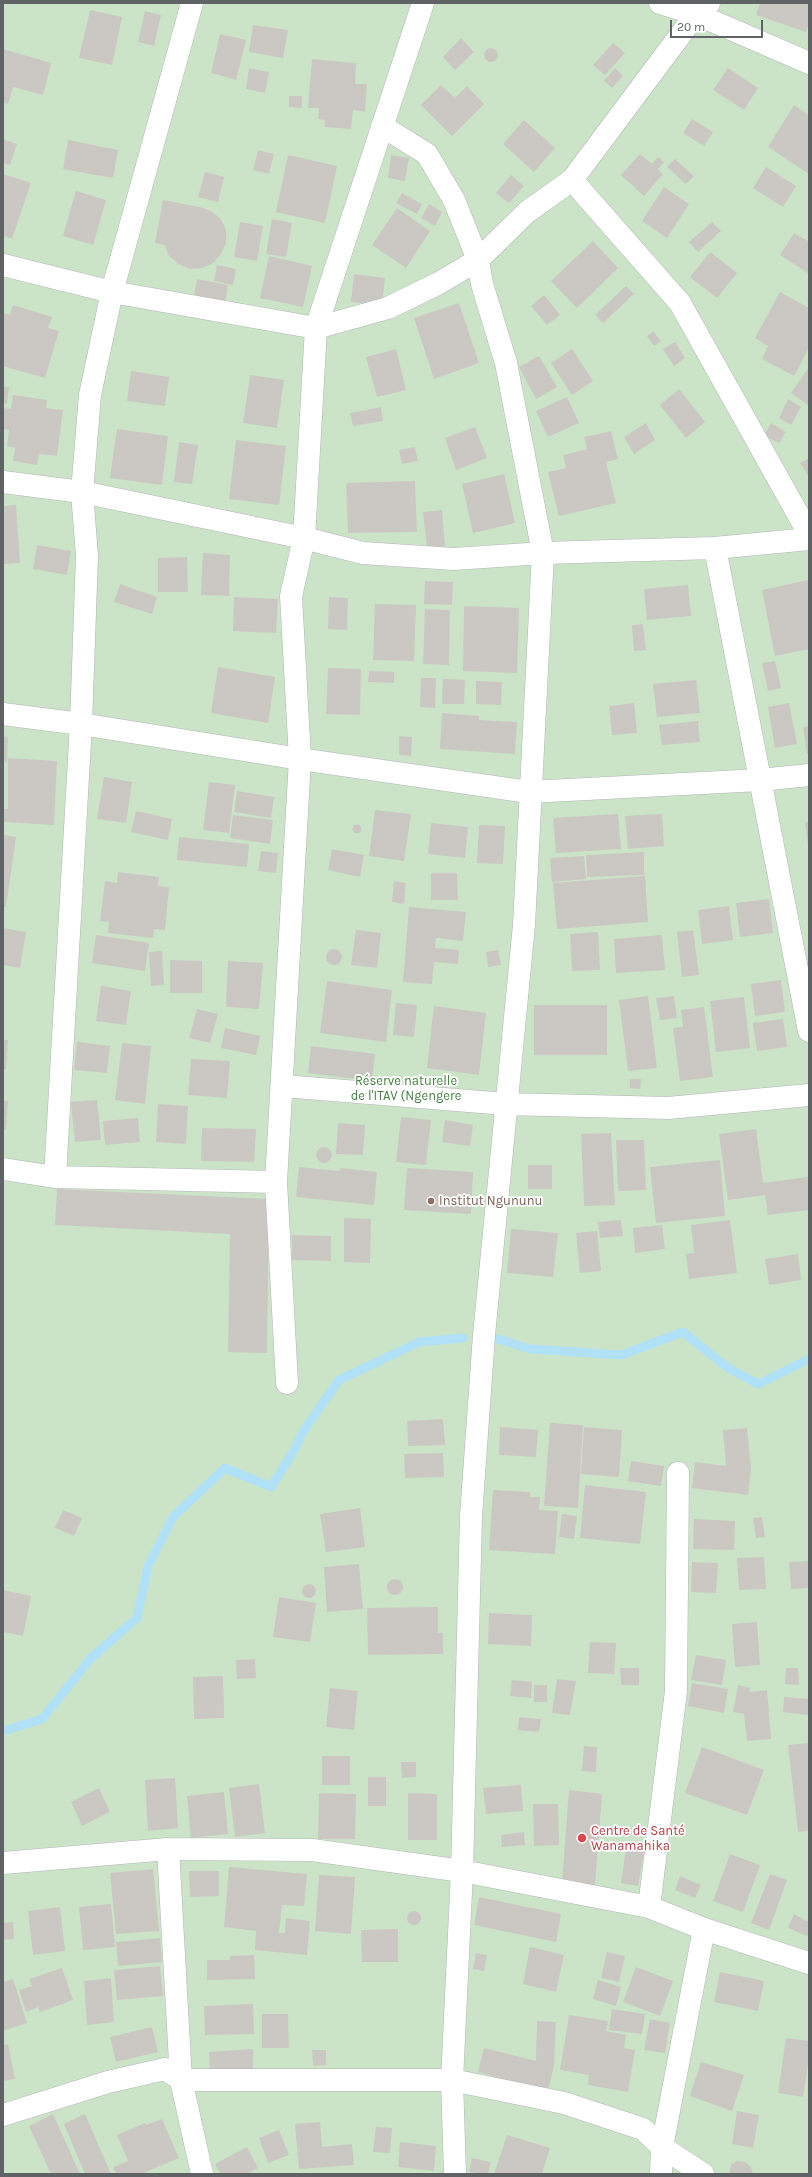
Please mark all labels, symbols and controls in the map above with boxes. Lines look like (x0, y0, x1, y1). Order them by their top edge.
scale bar (672, 12, 765, 38)
text: 20 m (677, 20, 705, 34)
park label: Réserve naturelle de l'ITAV (Ngengere (351, 1073, 461, 1104)
place label: Institut Ngununu (439, 1193, 542, 1209)
marker: Institut Ngununu (426, 1196, 436, 1206)
place label: Centre de Santé Wanamahika (591, 1823, 685, 1854)
marker: Centre de Santé Wanamahika (576, 1832, 588, 1844)

